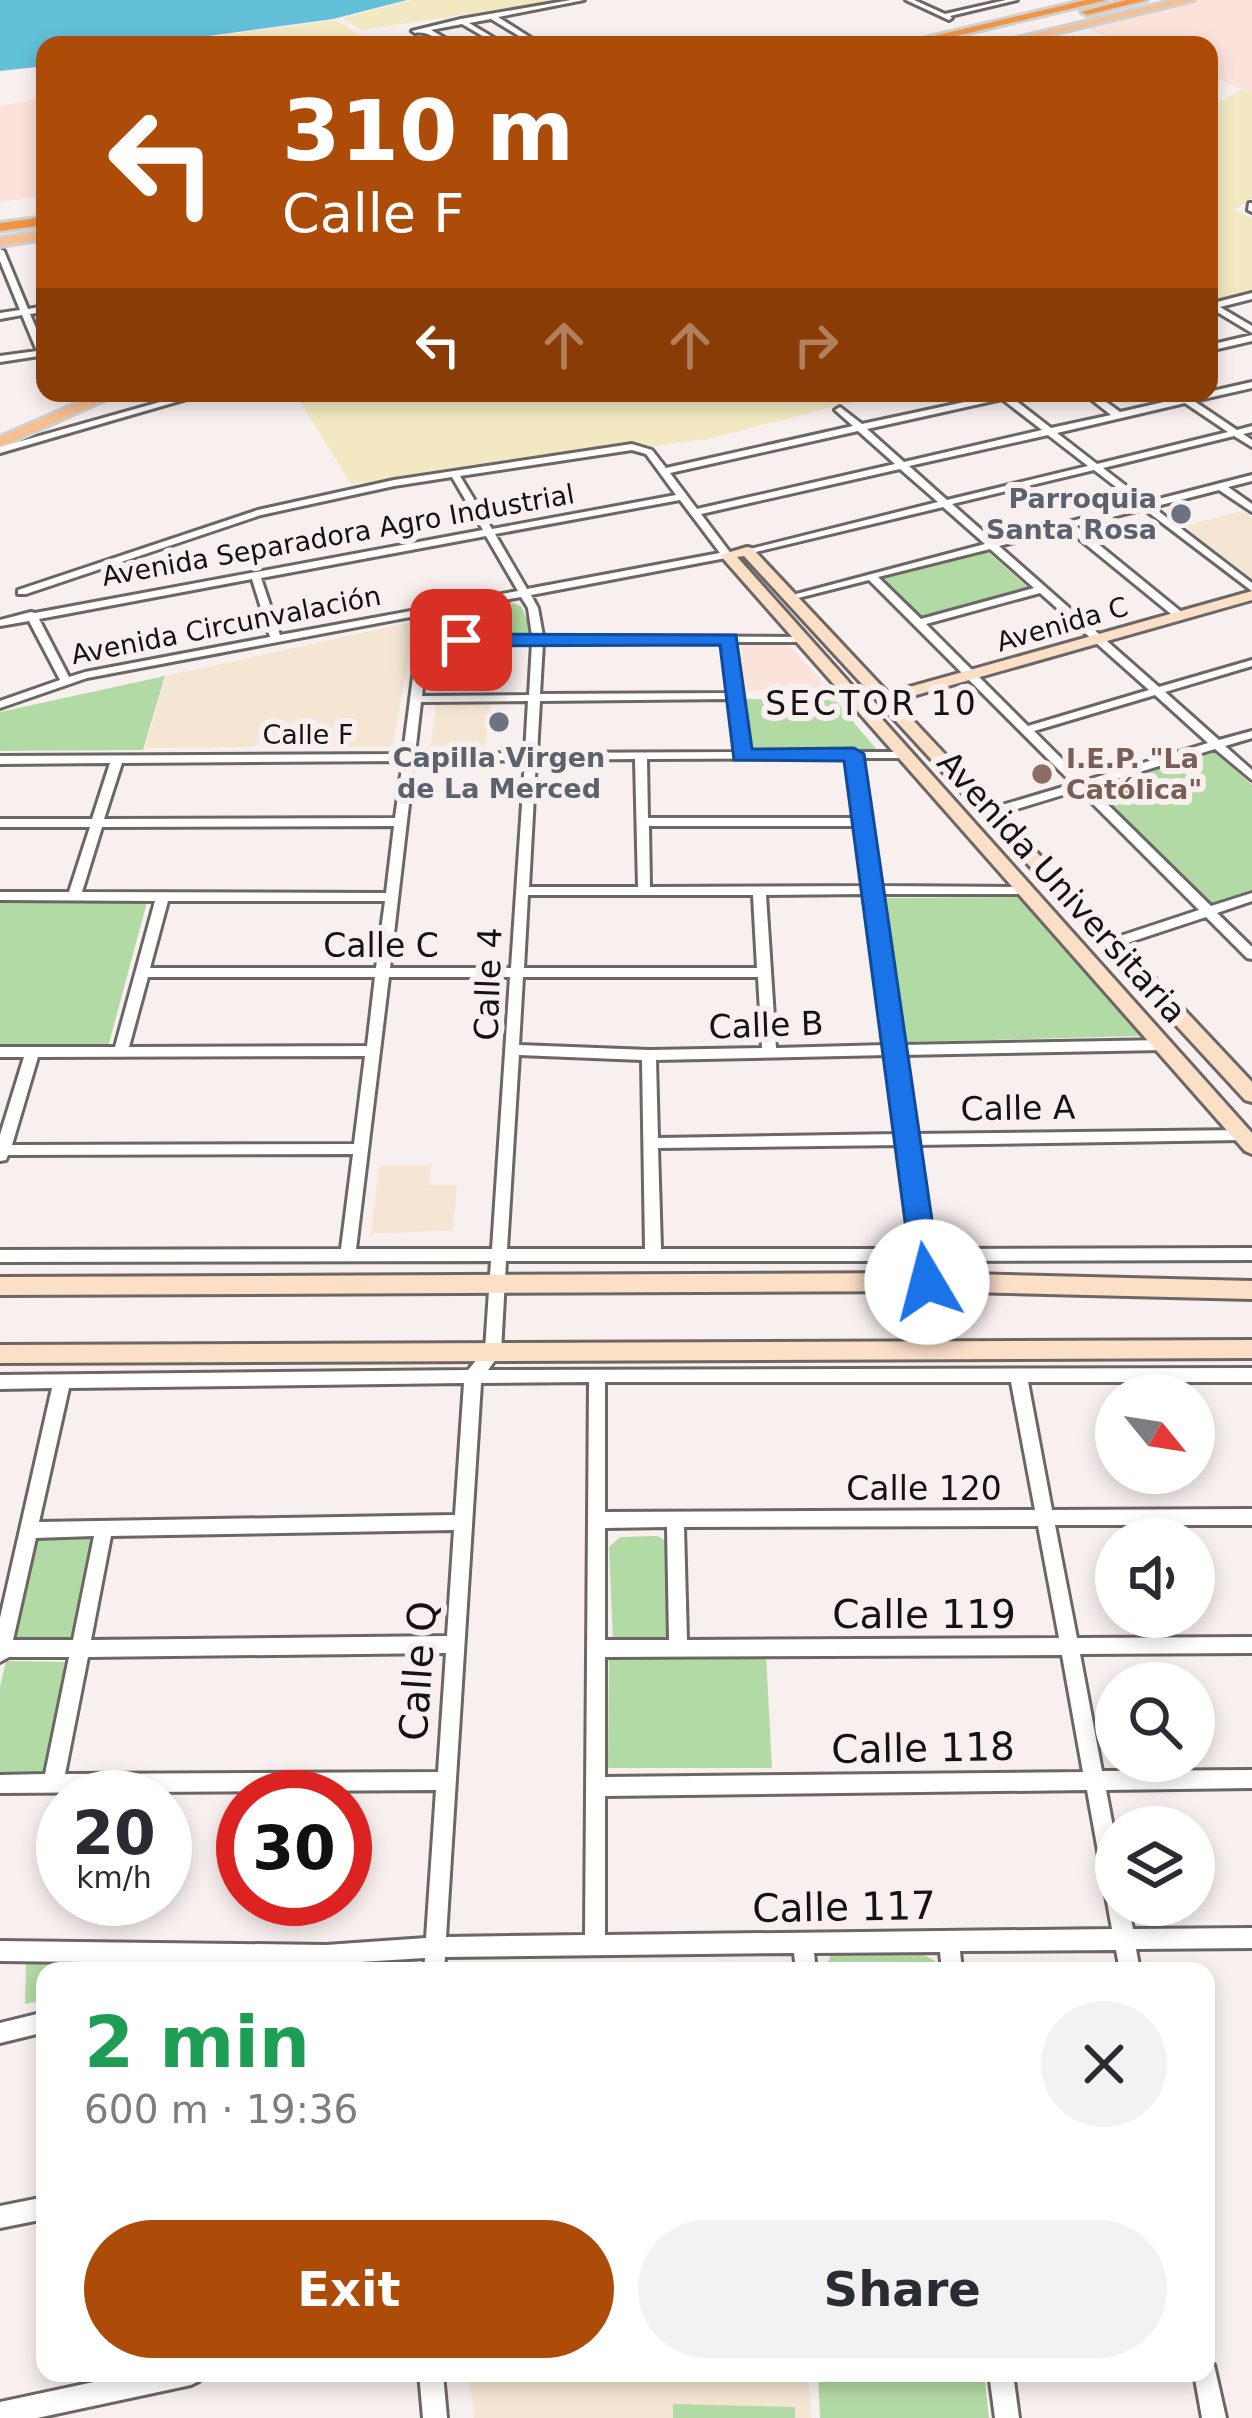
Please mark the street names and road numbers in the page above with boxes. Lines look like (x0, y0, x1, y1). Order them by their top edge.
street label: Avenida Separadora Agro Industrial (99, 478, 577, 592)
street label: Avenida Circunvalación (69, 580, 383, 670)
street label: Avenida C (993, 590, 1131, 658)
street label: Calle F (262, 719, 354, 750)
street label: Avenida Universitaria (930, 743, 1194, 1031)
street label: Calle C (323, 926, 439, 965)
street label: Calle 4 (467, 927, 509, 1041)
street label: Calle B (708, 1004, 824, 1046)
street label: Calle A (960, 1087, 1076, 1129)
street label: Calle 120 (846, 1469, 1002, 1508)
street label: Calle 119 (832, 1592, 1016, 1637)
street label: Calle Q (391, 1600, 445, 1742)
street label: Calle 118 (831, 1724, 1015, 1772)
street label: Calle 117 (752, 1883, 936, 1931)

